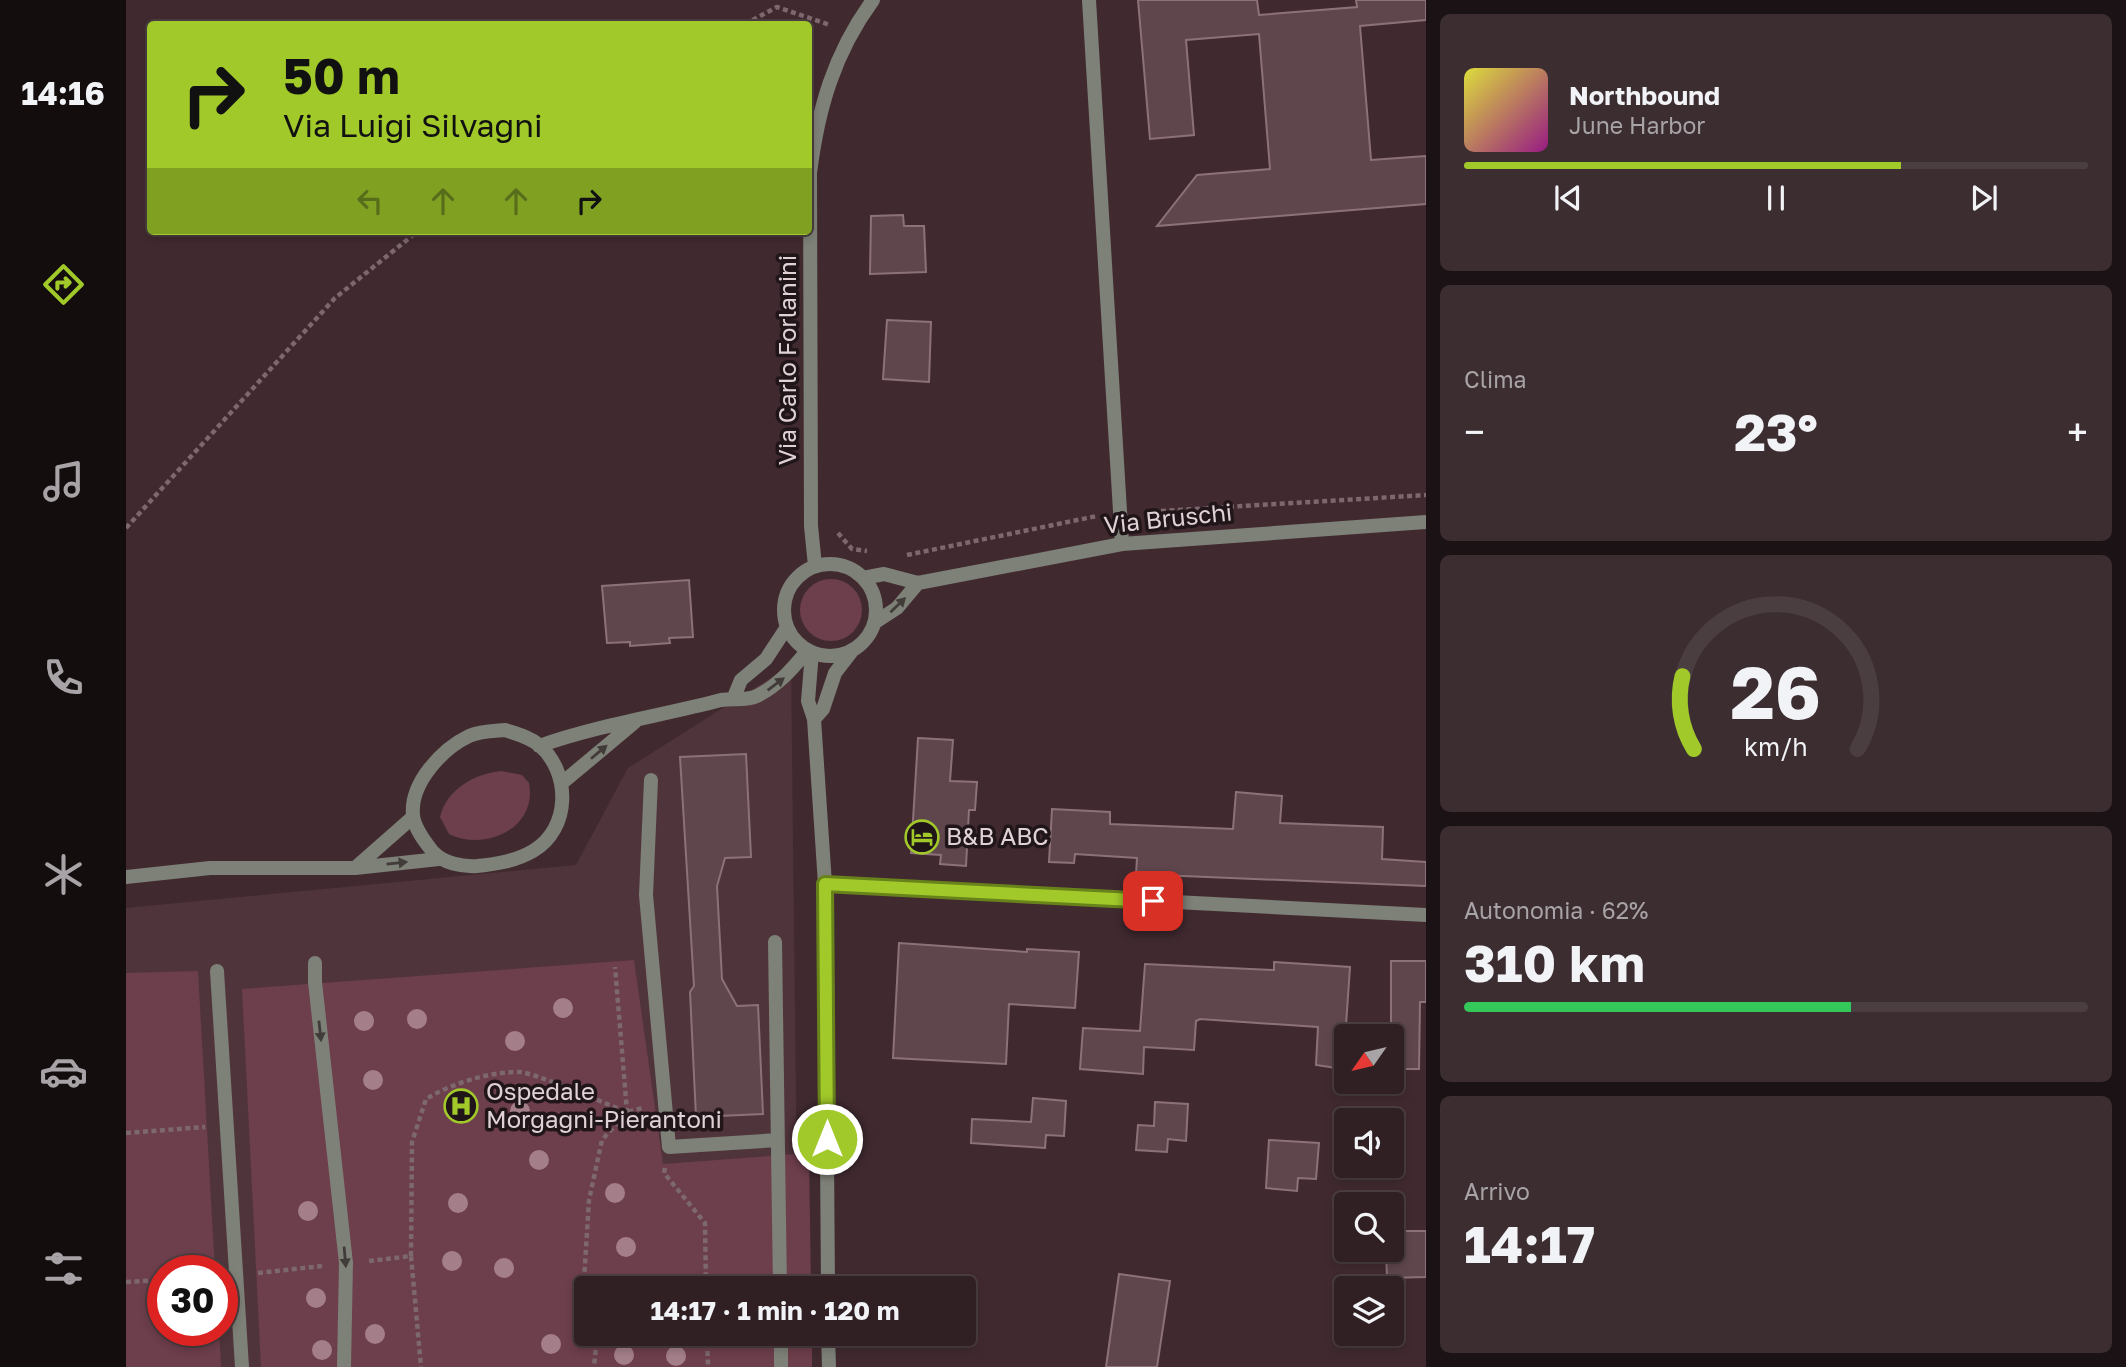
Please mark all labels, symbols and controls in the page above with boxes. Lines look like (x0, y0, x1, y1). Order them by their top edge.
text: 50 m (283, 46, 400, 105)
icon: right (168, 49, 259, 140)
text: 14:16 (21, 74, 105, 112)
text: Northbound (1569, 80, 1720, 111)
text: Via Luigi Silvagni (283, 106, 543, 144)
text: June Harbor (1569, 111, 1705, 139)
icon: previous (1549, 179, 1587, 217)
icon: pause (1757, 179, 1795, 217)
icon: next (1965, 179, 2003, 217)
icon: left (351, 182, 389, 220)
icon: ahead (424, 182, 462, 220)
icon: ahead (497, 182, 535, 220)
icon: right (570, 182, 608, 220)
street label: Via Carlo Forlanini (772, 255, 801, 465)
icon: directions (39, 260, 88, 309)
text: Clima (1464, 365, 1527, 393)
text: 23° (1734, 400, 1818, 462)
text: − (1464, 409, 1485, 454)
text: + (2067, 409, 2088, 454)
icon: music (39, 457, 88, 506)
street label: Via Bruschi (1102, 496, 1234, 539)
one-way arrow (889, 597, 906, 613)
text: 26 (1731, 649, 1821, 736)
icon: phone (39, 653, 88, 702)
one-way arrow (767, 677, 785, 691)
text: km/h (1744, 731, 1808, 762)
one-way arrow (590, 745, 608, 760)
hotel icon: B&B ABC (903, 818, 941, 856)
place label: B&B ABC (946, 821, 1049, 850)
icon: climate (39, 850, 88, 899)
one-way arrow (386, 858, 408, 869)
pin (1123, 871, 1183, 931)
icon: arrive (1134, 882, 1172, 920)
text: Autonomia · 62% (1464, 896, 1648, 924)
text: 310 km (1464, 931, 1645, 993)
one-way arrow (315, 1020, 326, 1042)
north arrow (1334, 1024, 1404, 1094)
map controls (1334, 1024, 1404, 1346)
icon: car (39, 1047, 88, 1096)
place label: Ospedale Morgagni-Pierantoni (486, 1076, 722, 1133)
hospital icon: Ospedale Morgagni-Pierantoni (442, 1087, 480, 1125)
position arrow (790, 1102, 864, 1176)
button: sound (1334, 1108, 1404, 1178)
text: Arrivo (1464, 1177, 1530, 1205)
button: search (1334, 1192, 1404, 1262)
text: 14:17 (1464, 1212, 1595, 1274)
icon: filters (39, 1244, 88, 1293)
one-way arrow (340, 1246, 351, 1268)
speed limit sign: 30 (147, 1255, 238, 1346)
button: layers (1334, 1276, 1404, 1346)
text: 14:17 · 1 min · 120 m (650, 1295, 900, 1326)

